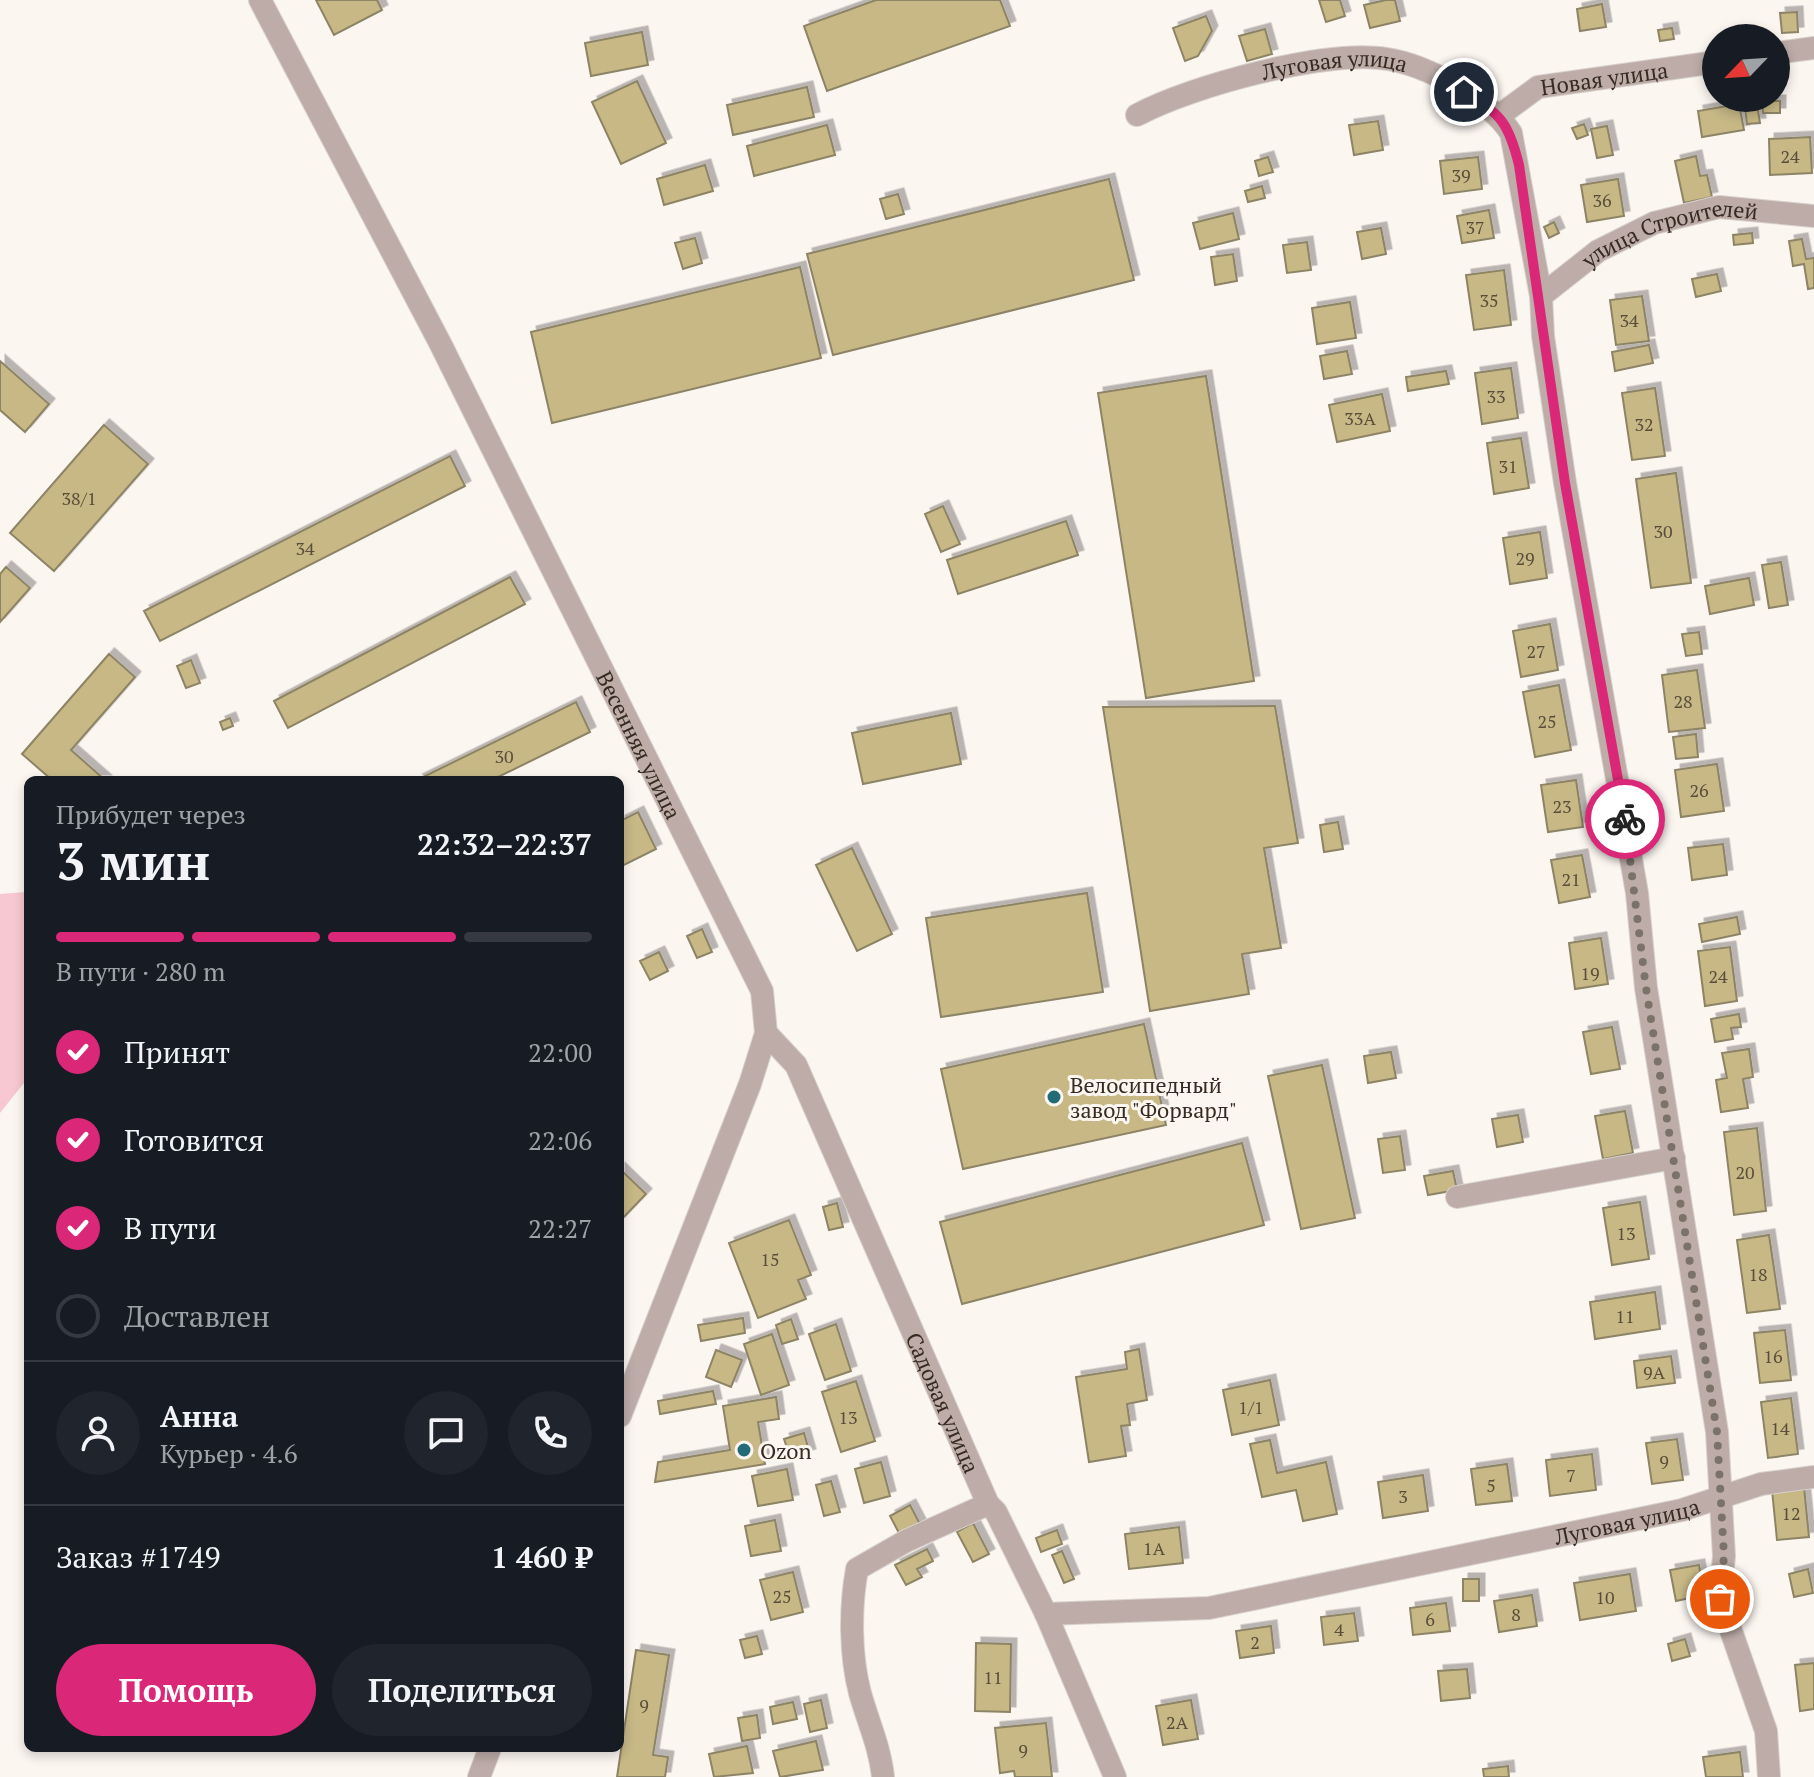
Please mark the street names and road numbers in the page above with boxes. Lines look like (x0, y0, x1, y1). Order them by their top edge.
street label: Луговая улица (1258, 43, 1411, 86)
street label: Новая улица (1538, 54, 1670, 101)
street label: улица Строителей (1574, 192, 1759, 274)
street label: Весенняя улица (591, 666, 689, 824)
street label: Садовая улица (900, 1328, 987, 1477)
street label: Луговая улица (1551, 1491, 1703, 1551)

